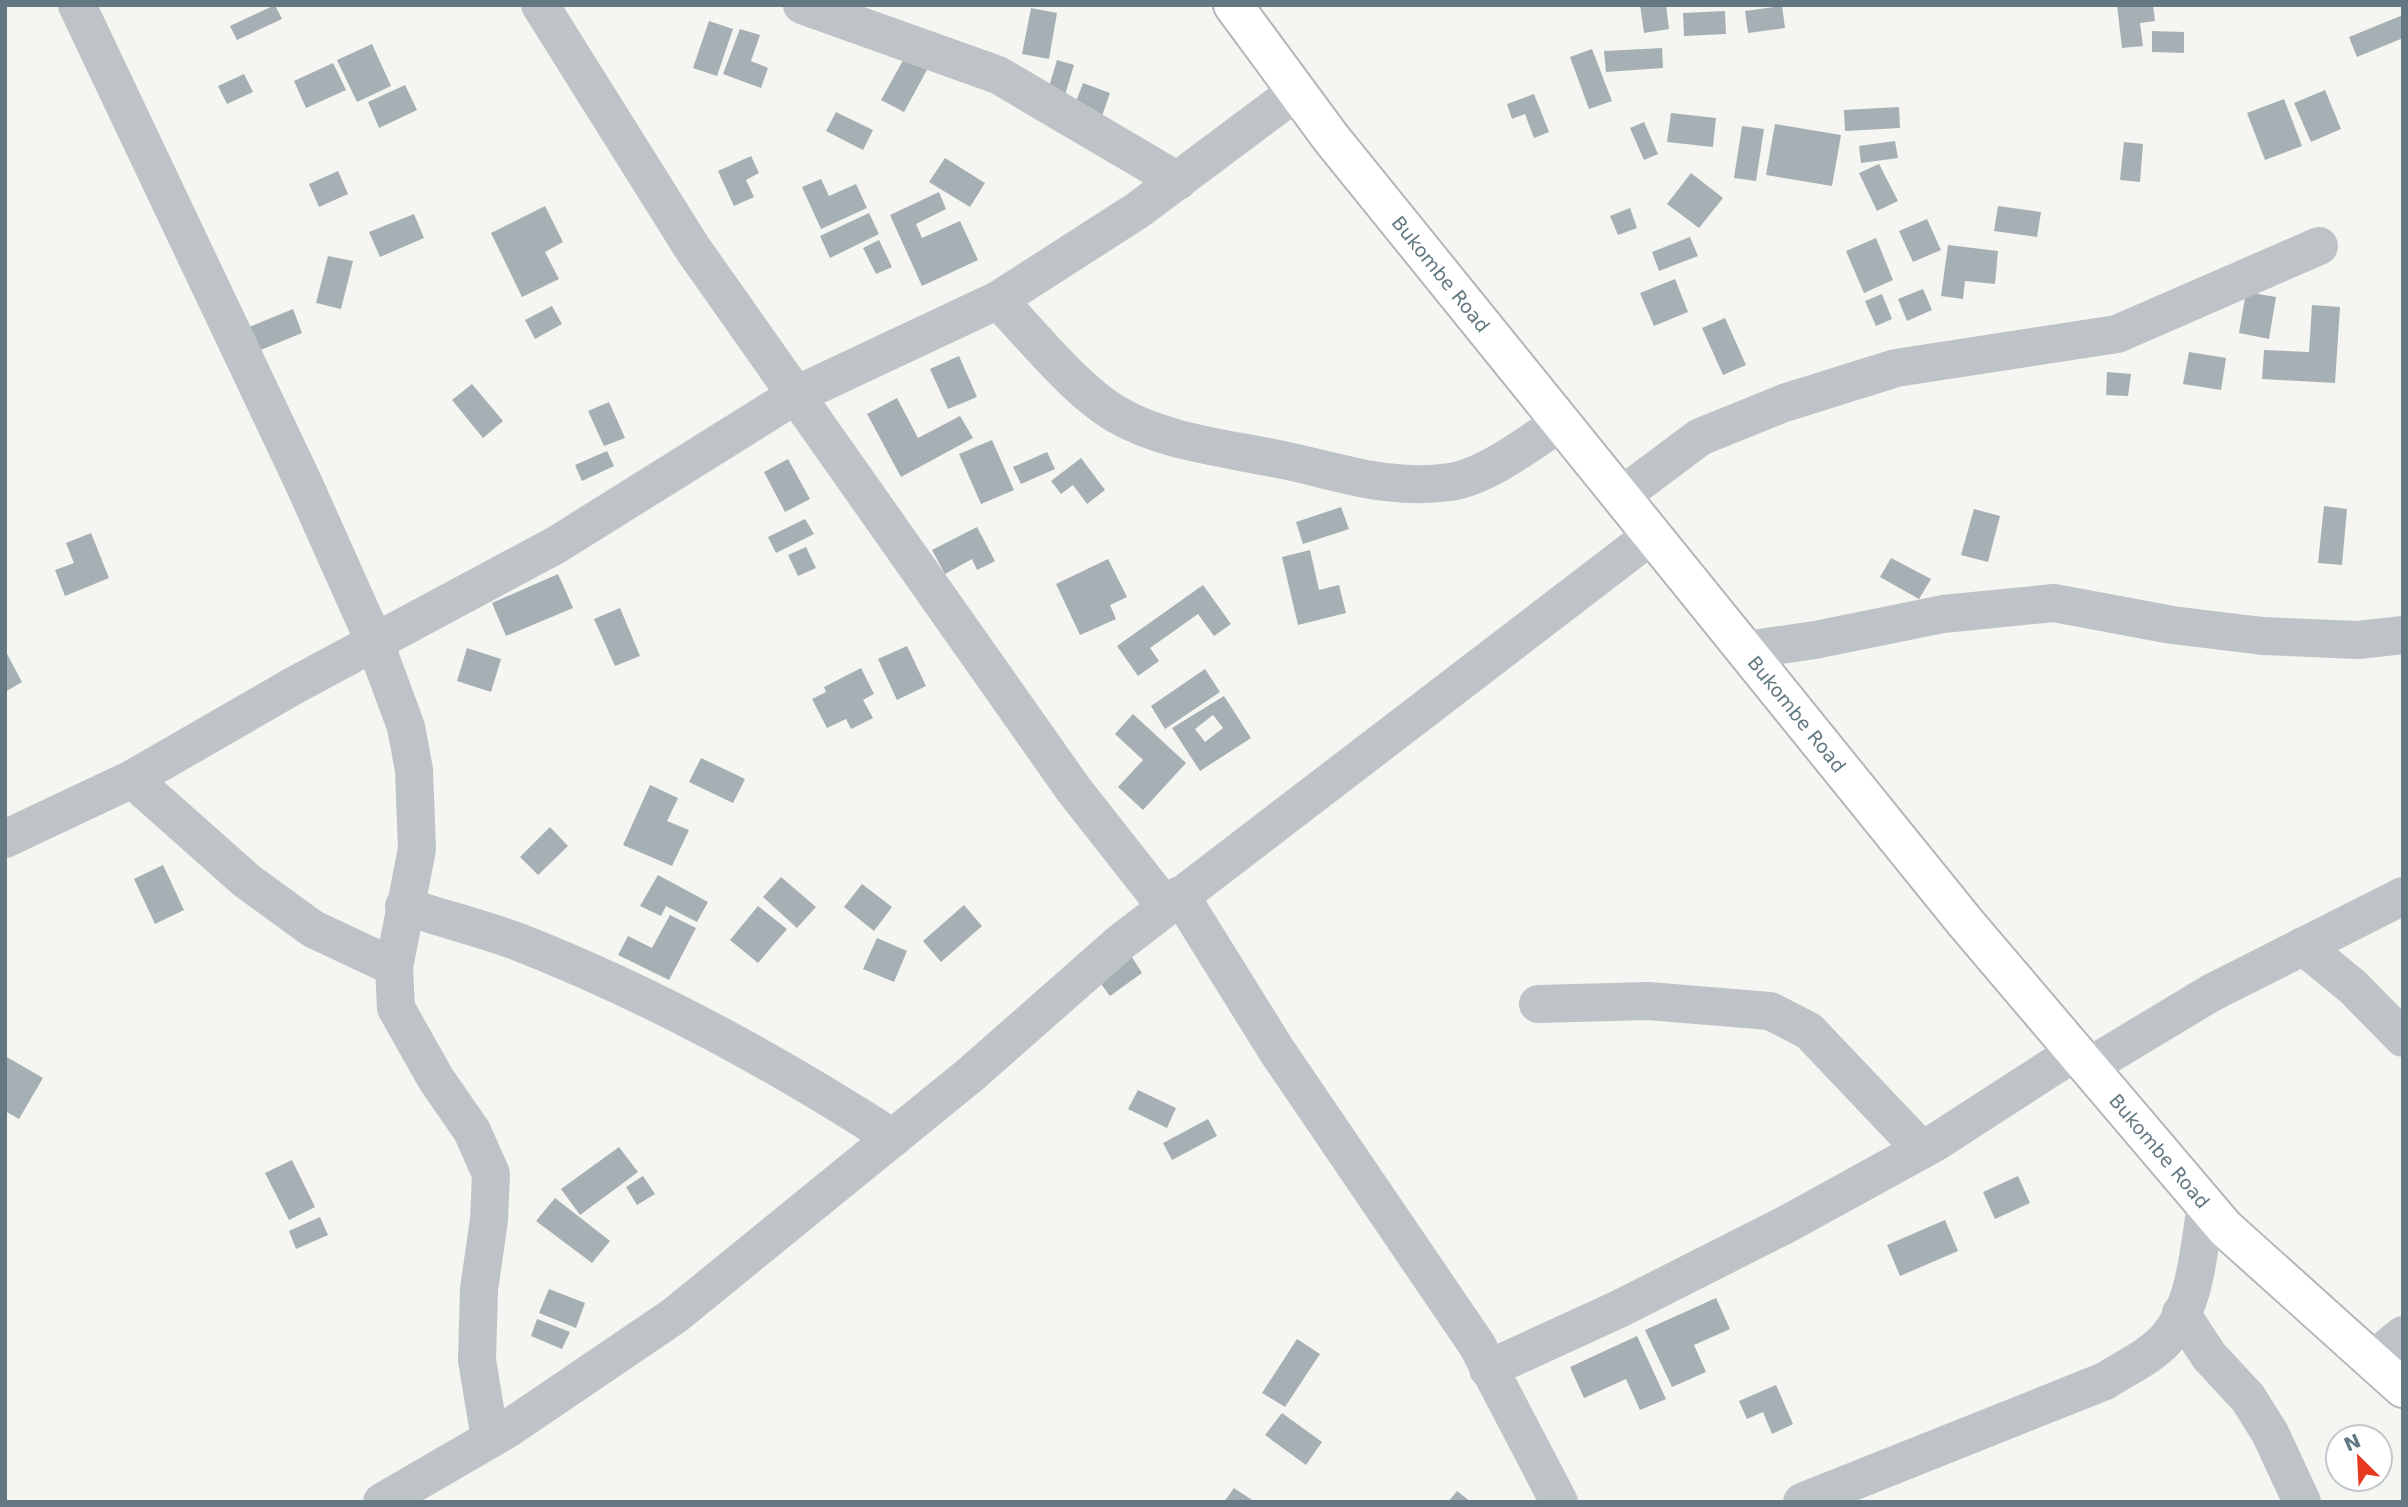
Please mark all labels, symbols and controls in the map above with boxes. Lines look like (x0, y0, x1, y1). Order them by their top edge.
street label: Bukombe Road (1387, 211, 1494, 336)
street label: Bukombe Road (1743, 651, 1850, 777)
street label: Bukombe Road (2105, 1089, 2214, 1213)
north arrow (2324, 1423, 2394, 1493)
text: N (2340, 1429, 2364, 1456)

